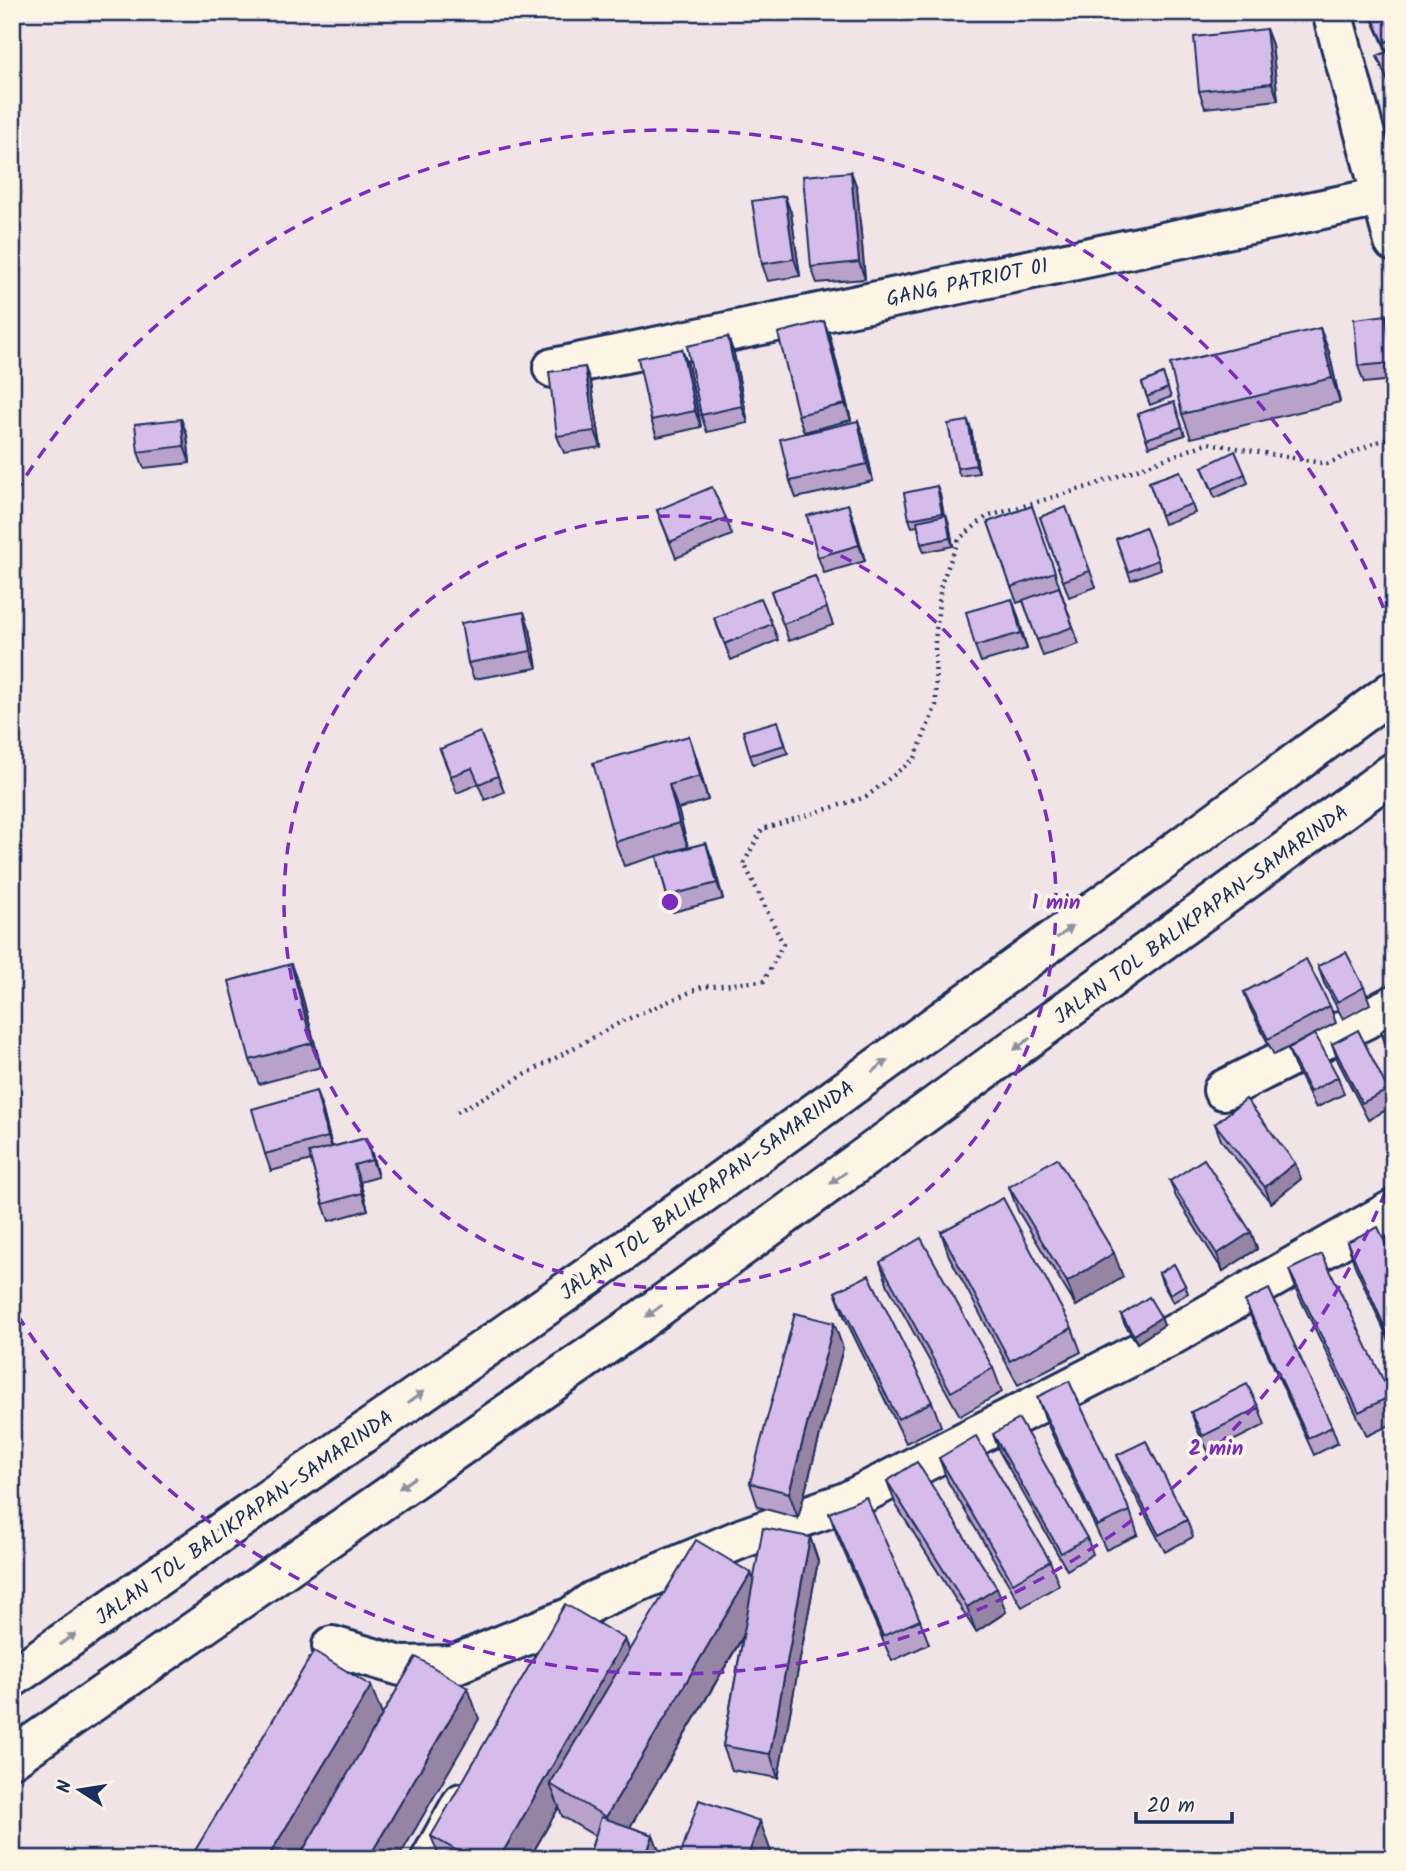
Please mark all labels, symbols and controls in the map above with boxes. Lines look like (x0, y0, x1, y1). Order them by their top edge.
street label: GANG PATRIOT 01 (883, 250, 1051, 317)
street label: JALAN TOL BALIKPAPAN–SAMARINDA (1047, 797, 1356, 1034)
text: 1 min (1032, 887, 1080, 920)
centre of rings (658, 890, 682, 914)
one-way arrow (1056, 926, 1074, 940)
one-way arrow (1014, 1037, 1032, 1052)
one-way arrow (871, 1059, 889, 1073)
street label: JALAN TOL BALIKPAPAN–SAMARINDA (553, 1073, 862, 1310)
one-way arrow (829, 1170, 847, 1184)
one-way arrow (645, 1304, 663, 1318)
one-way arrow (407, 1390, 425, 1404)
street label: JALAN TOL BALIKPAPAN–SAMARINDA (89, 1402, 401, 1634)
text: 2 min (1189, 1433, 1243, 1466)
one-way arrow (398, 1476, 416, 1490)
one-way arrow (59, 1632, 77, 1646)
north arrow (46, 1756, 116, 1826)
text: N (49, 1778, 81, 1796)
scale bar (1136, 1780, 1233, 1824)
text: 20 m (1147, 1790, 1195, 1823)

